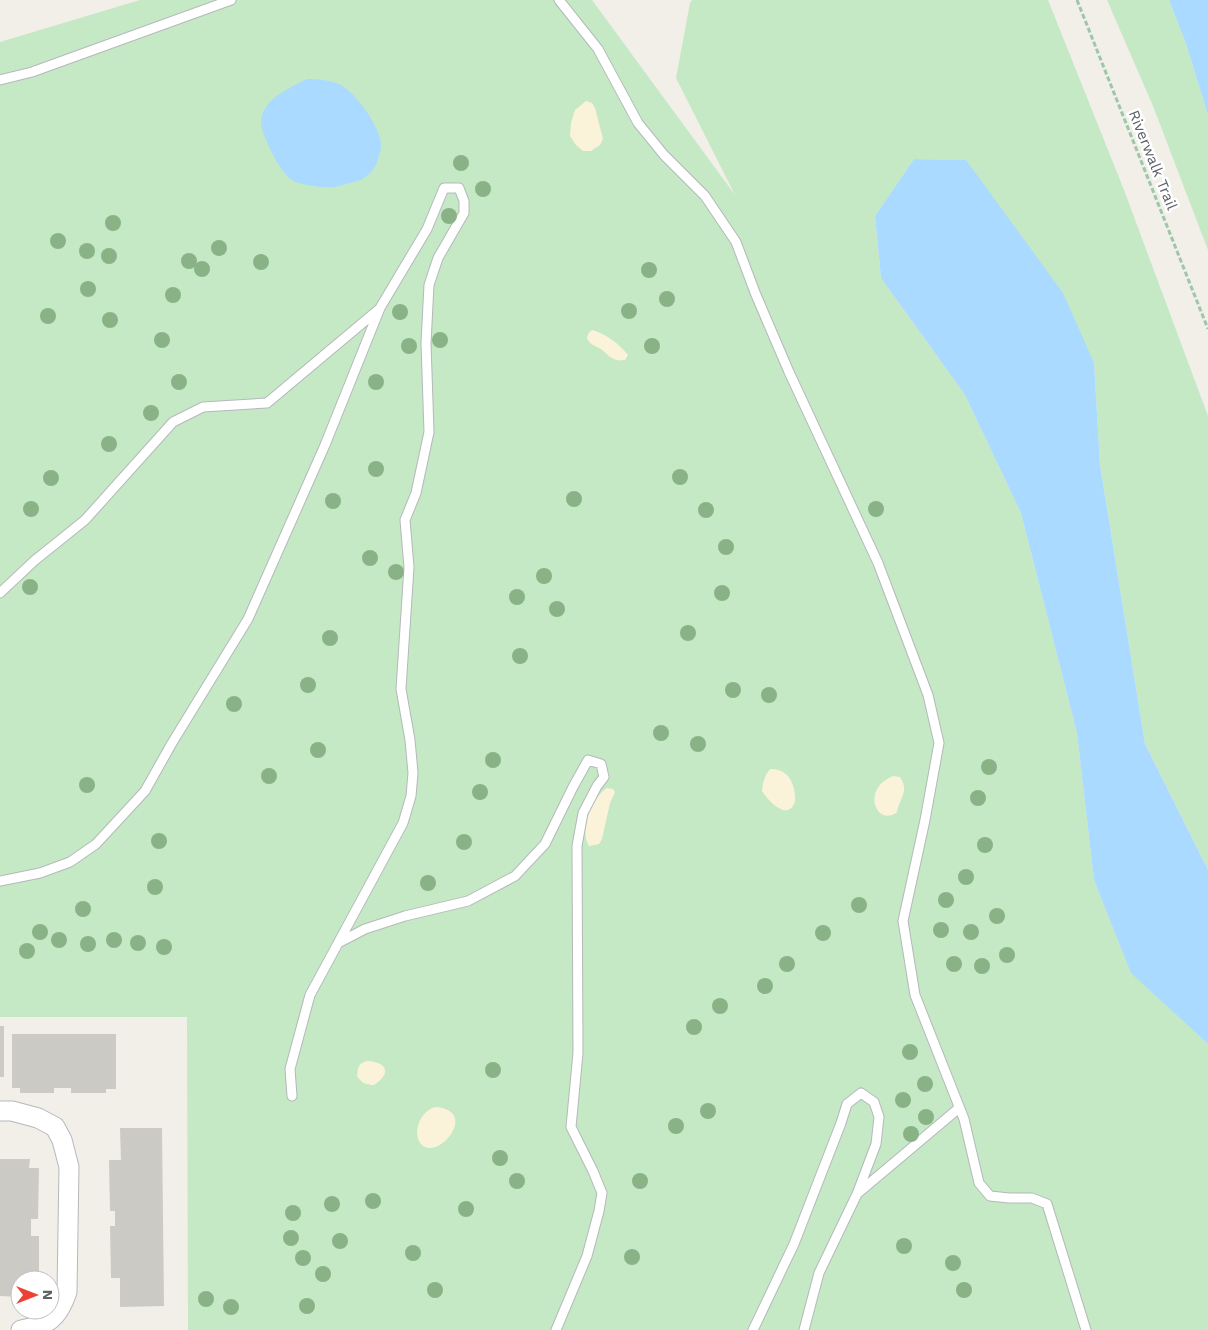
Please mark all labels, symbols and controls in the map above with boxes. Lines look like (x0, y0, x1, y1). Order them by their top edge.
street label: Riverwalk Trail (1125, 108, 1181, 213)
north arrow (10, 1270, 60, 1320)
text: N (40, 1290, 56, 1300)

